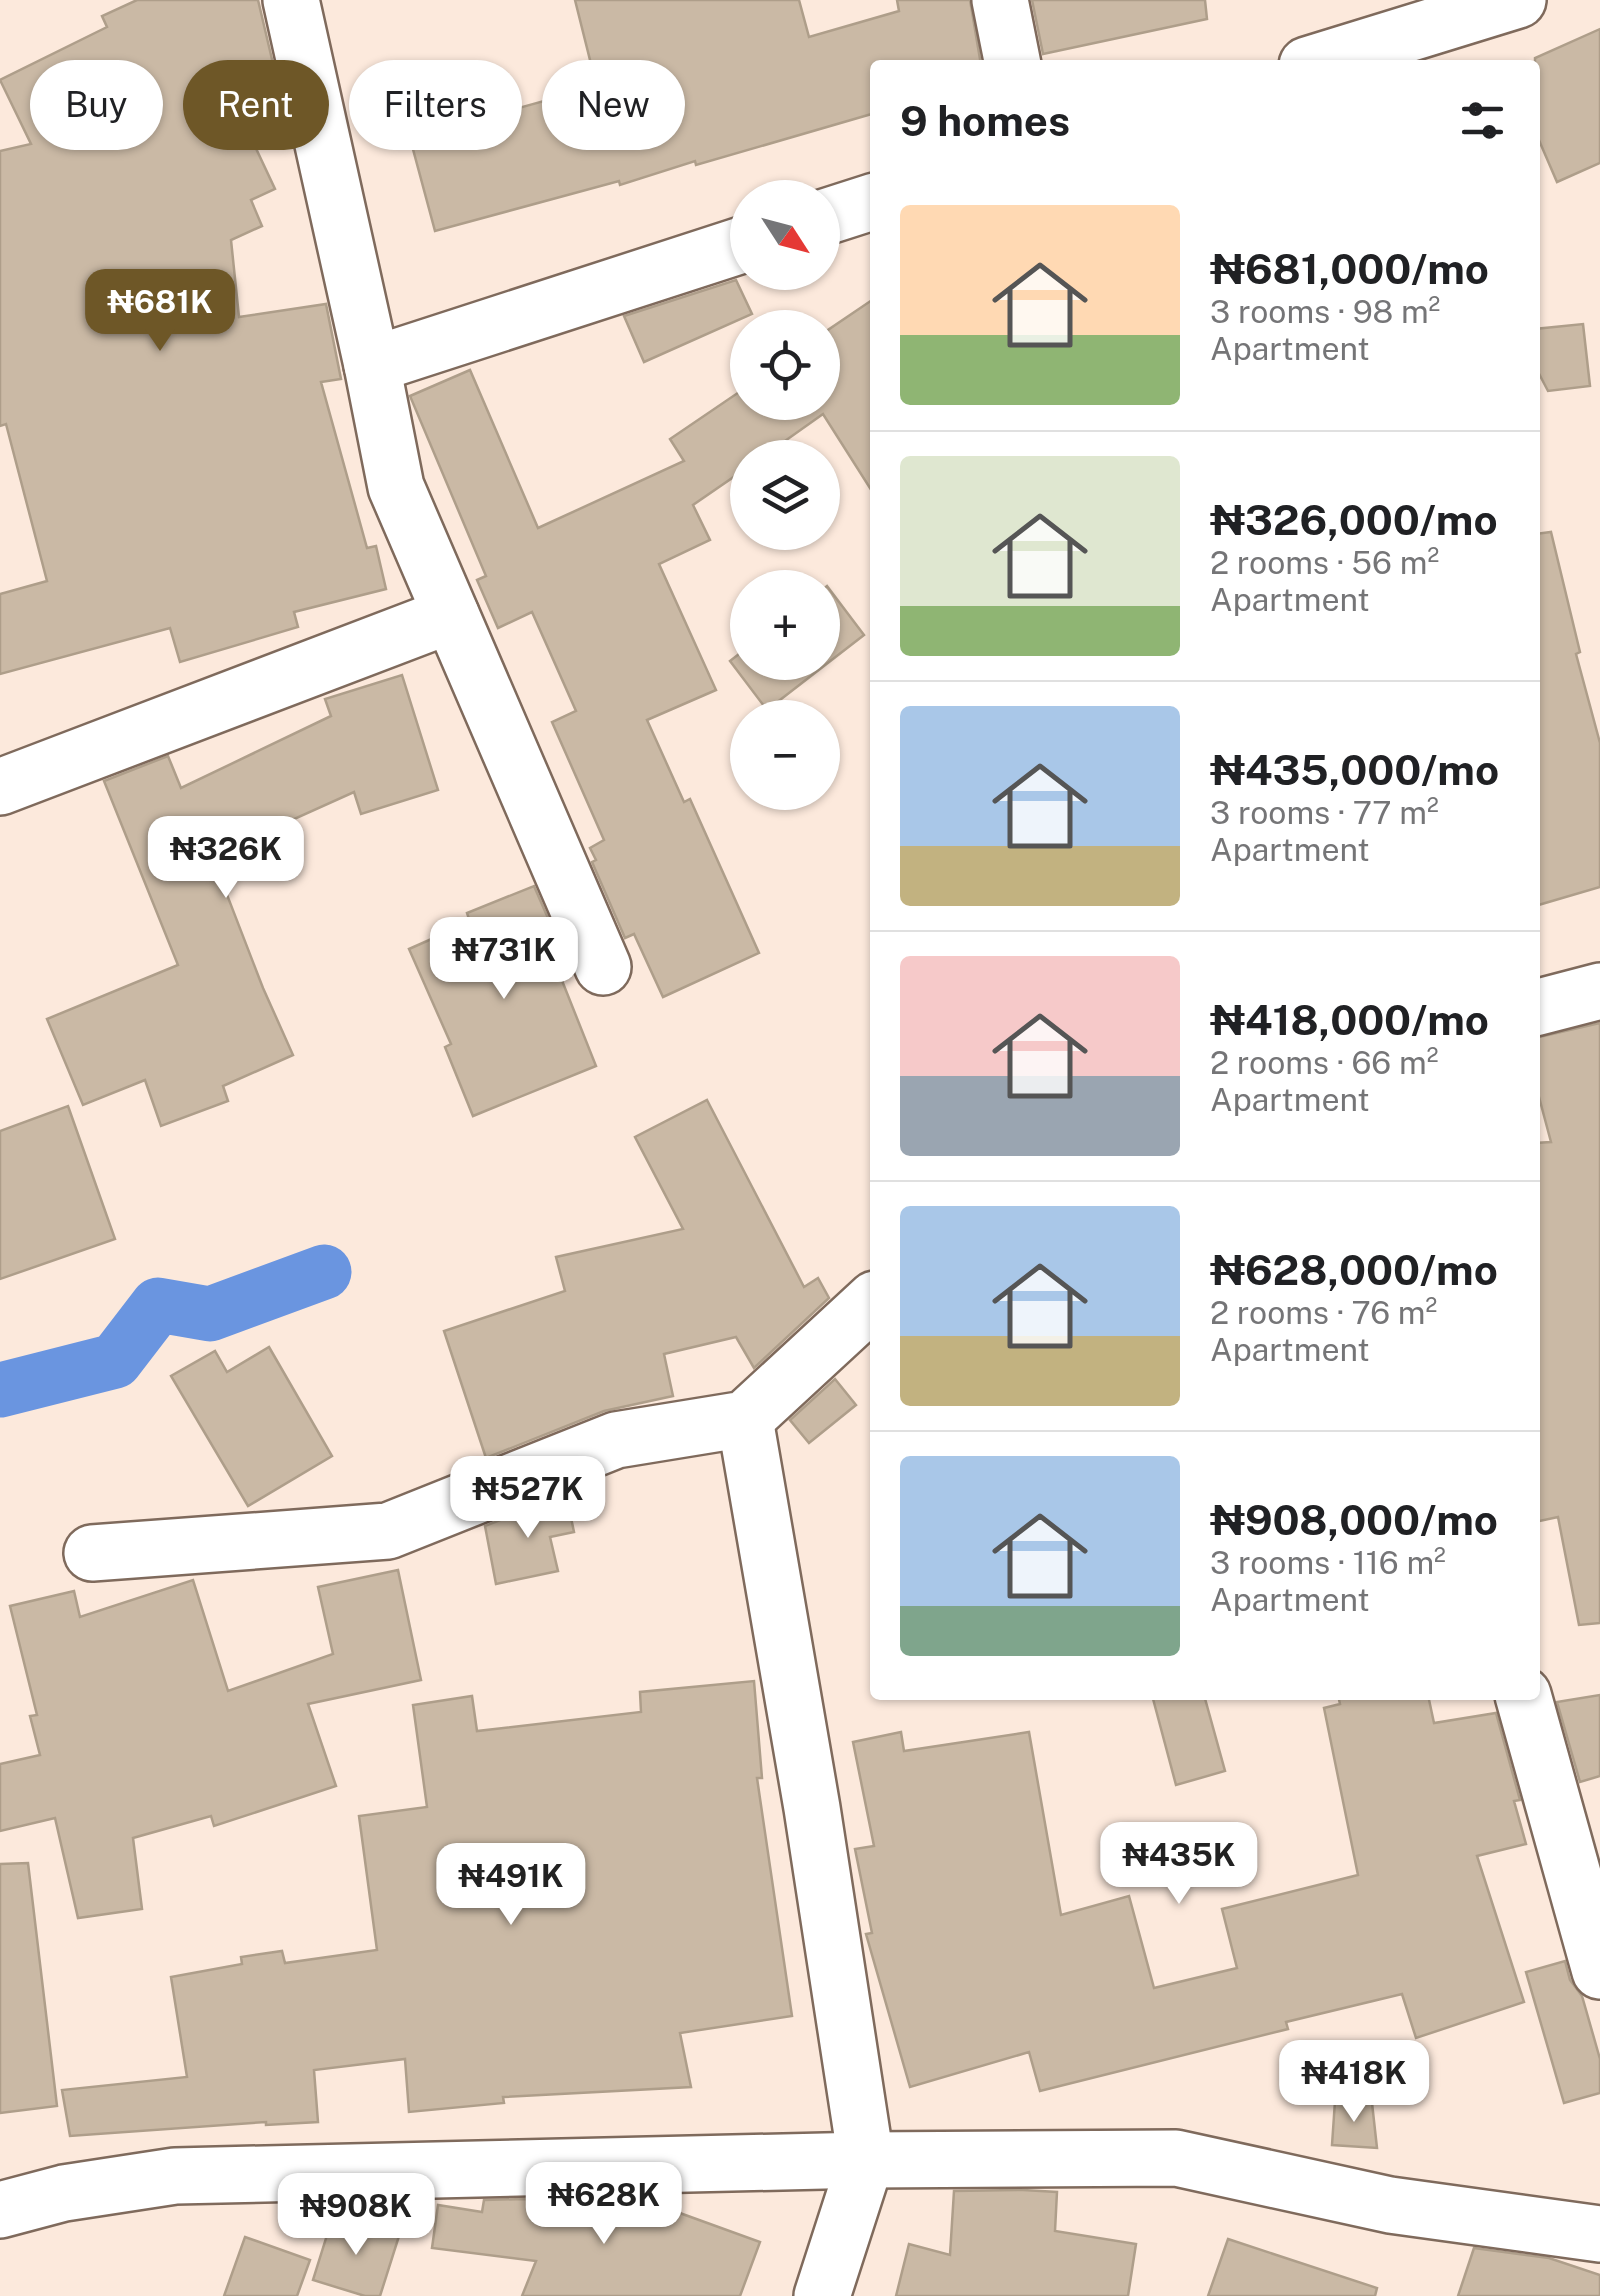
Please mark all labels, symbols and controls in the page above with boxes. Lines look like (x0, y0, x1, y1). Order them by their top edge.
chip: Buy (30, 60, 163, 150)
chip: Rent (183, 60, 329, 150)
chip: Filters (349, 60, 522, 150)
chip: New (542, 60, 685, 150)
icon: filters (1455, 93, 1510, 148)
text: 9 homes (900, 96, 1070, 145)
north arrow (730, 180, 840, 290)
map controls (730, 180, 840, 810)
text: ₦681,000/mo (1210, 244, 1489, 293)
icon: home (980, 245, 1100, 365)
pin: ₦681K (90, 269, 230, 354)
text: ₦681K (107, 283, 213, 320)
text: 3 rooms · 98 m² (1210, 293, 1440, 330)
button: locate (730, 310, 840, 420)
text: Apartment (1210, 330, 1370, 367)
button: layers (730, 440, 840, 550)
text: ₦326,000/mo (1210, 495, 1498, 544)
icon: home (980, 496, 1100, 616)
text: 2 rooms · 56 m² (1210, 544, 1439, 581)
button: + (730, 570, 840, 680)
text: Apartment (1210, 581, 1370, 618)
button: − (730, 700, 840, 810)
text: ₦435,000/mo (1210, 745, 1499, 794)
icon: home (980, 746, 1100, 866)
text: 3 rooms · 77 m² (1210, 794, 1439, 831)
pin: ₦326K (156, 816, 296, 901)
text: ₦326K (170, 830, 282, 867)
text: Apartment (1210, 831, 1370, 868)
pin: ₦731K (434, 917, 574, 1002)
text: ₦731K (452, 931, 556, 968)
text: ₦418,000/mo (1210, 995, 1489, 1044)
icon: home (980, 996, 1100, 1116)
text: 2 rooms · 66 m² (1210, 1044, 1438, 1081)
text: Apartment (1210, 1081, 1370, 1118)
text: ₦628,000/mo (1210, 1245, 1498, 1294)
icon: home (980, 1246, 1100, 1366)
text: 2 rooms · 76 m² (1210, 1294, 1437, 1331)
text: Apartment (1210, 1331, 1370, 1368)
pin: ₦527K (458, 1456, 598, 1541)
text: ₦527K (472, 1470, 584, 1507)
text: ₦908,000/mo (1210, 1495, 1498, 1544)
icon: home (980, 1496, 1100, 1616)
text: 3 rooms · 116 m² (1210, 1544, 1446, 1581)
text: Apartment (1210, 1581, 1370, 1618)
pin: ₦435K (1109, 1822, 1249, 1907)
text: ₦435K (1122, 1836, 1236, 1873)
pin: ₦491K (441, 1843, 581, 1928)
text: ₦491K (458, 1857, 564, 1894)
pin: ₦418K (1284, 2040, 1424, 2125)
text: ₦418K (1301, 2054, 1407, 2091)
pin: ₦628K (534, 2162, 674, 2247)
pin: ₦908K (286, 2173, 426, 2258)
text: ₦628K (548, 2176, 660, 2213)
text: ₦908K (300, 2187, 412, 2224)

